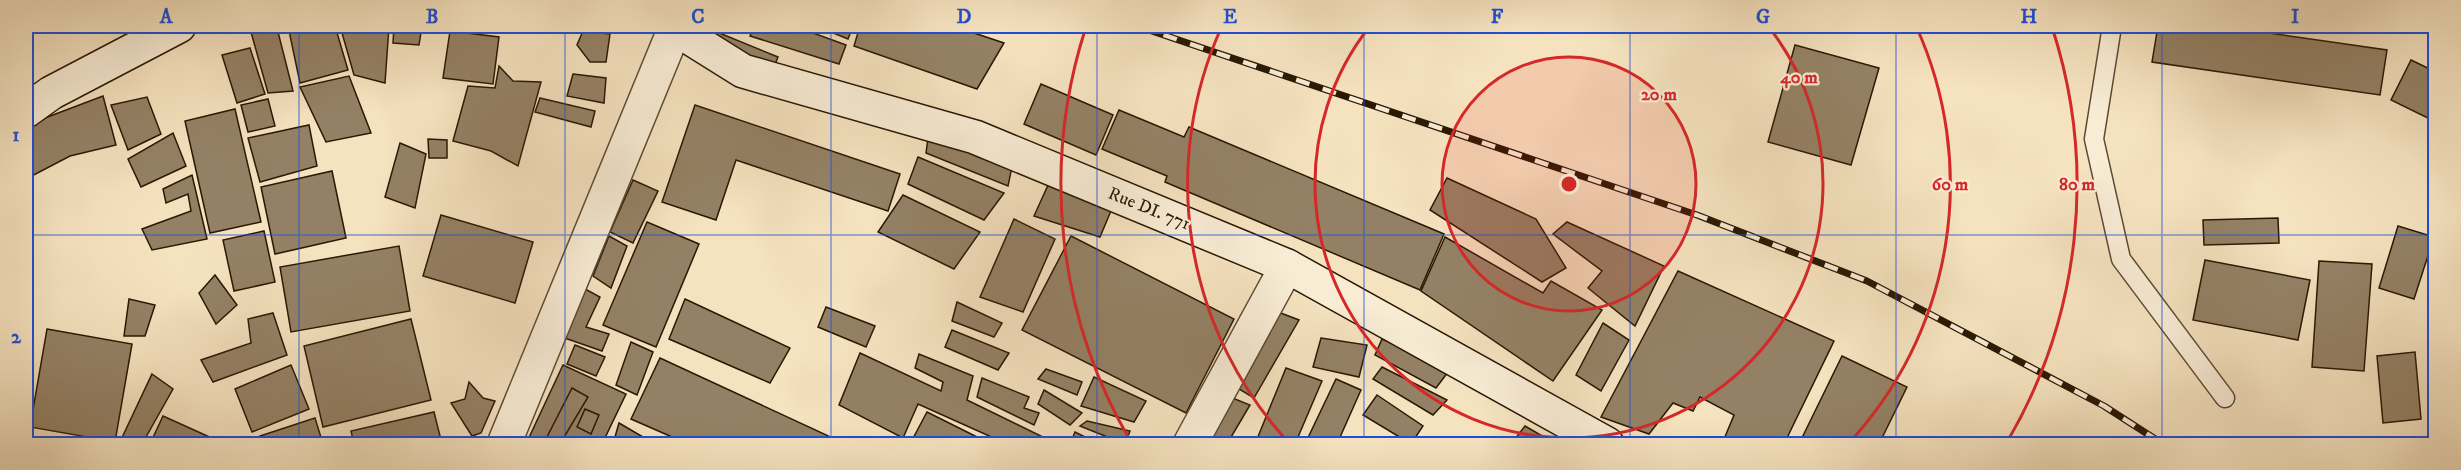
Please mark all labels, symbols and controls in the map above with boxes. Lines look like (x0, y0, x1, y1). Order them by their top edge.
text: A (159, 5, 174, 30)
text: B (426, 5, 438, 30)
text: C (691, 5, 705, 30)
text: D (957, 5, 972, 30)
text: E (1223, 5, 1237, 30)
text: F (1491, 5, 1504, 30)
text: G (1756, 5, 1770, 30)
text: H (2021, 5, 2038, 30)
text: I (2291, 5, 2299, 30)
text: 40 m (1779, 67, 1818, 89)
text: 20 m (1641, 84, 1677, 106)
text: 1 (12, 123, 20, 148)
centre of rings (1559, 174, 1579, 194)
text: 60 m (1932, 174, 1969, 196)
text: 80 m (2059, 174, 2096, 196)
street label: Rue DI. 771 (1105, 183, 1193, 235)
text: 2 (11, 325, 22, 350)

